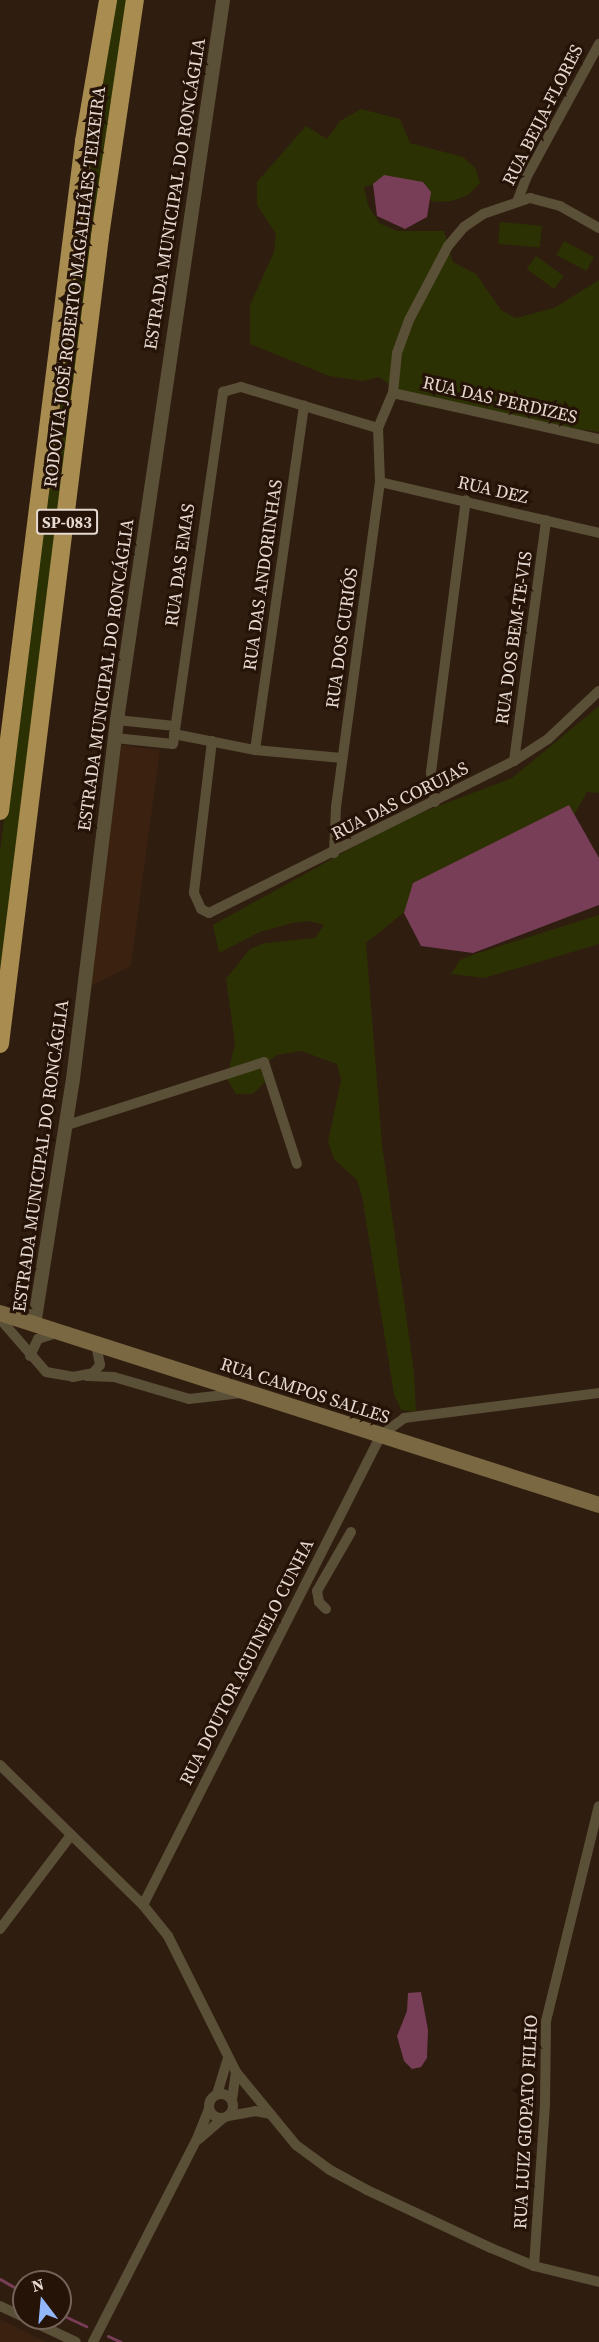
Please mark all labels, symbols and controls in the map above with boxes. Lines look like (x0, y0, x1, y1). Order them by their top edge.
street label: ESTRADA MUNICIPAL DO RONCÁGLIA (140, 37, 210, 351)
street label: RUA BEIJA-FLORES (498, 41, 588, 189)
street label: RODOVIA JOSÉ ROBERTO MAGALHÃES TEIXEIRA (40, 85, 110, 489)
street label: RUA DAS PERDIZES (421, 372, 579, 428)
street label: RUA DEZ (456, 471, 530, 509)
street label: RUA DAS ANDORINHAS (239, 478, 287, 672)
street label: RUA DAS EMAS (161, 502, 199, 628)
road number: SP-083 (36, 509, 98, 535)
street label: ESTRADA MUNICIPAL DO RONCÁGLIA (73, 517, 139, 833)
street label: RUA DOS BEM-TE-VIS (491, 550, 537, 726)
street label: RUA DOS CURIÓS (321, 566, 363, 710)
street label: RUA DAS CORUJAS (328, 757, 472, 845)
street label: ESTRADA MUNICIPAL DO RONCÁGLIA (8, 998, 74, 1314)
street label: RUA CAMPOS SALLES (218, 1353, 392, 1429)
street label: RUA DOUTOR AGUINELO CUNHA (175, 1535, 319, 1789)
street label: RUA LUIZ GIOPATO FILHO (510, 2014, 542, 2230)
north arrow (12, 2270, 72, 2330)
text: N (29, 2272, 46, 2297)

